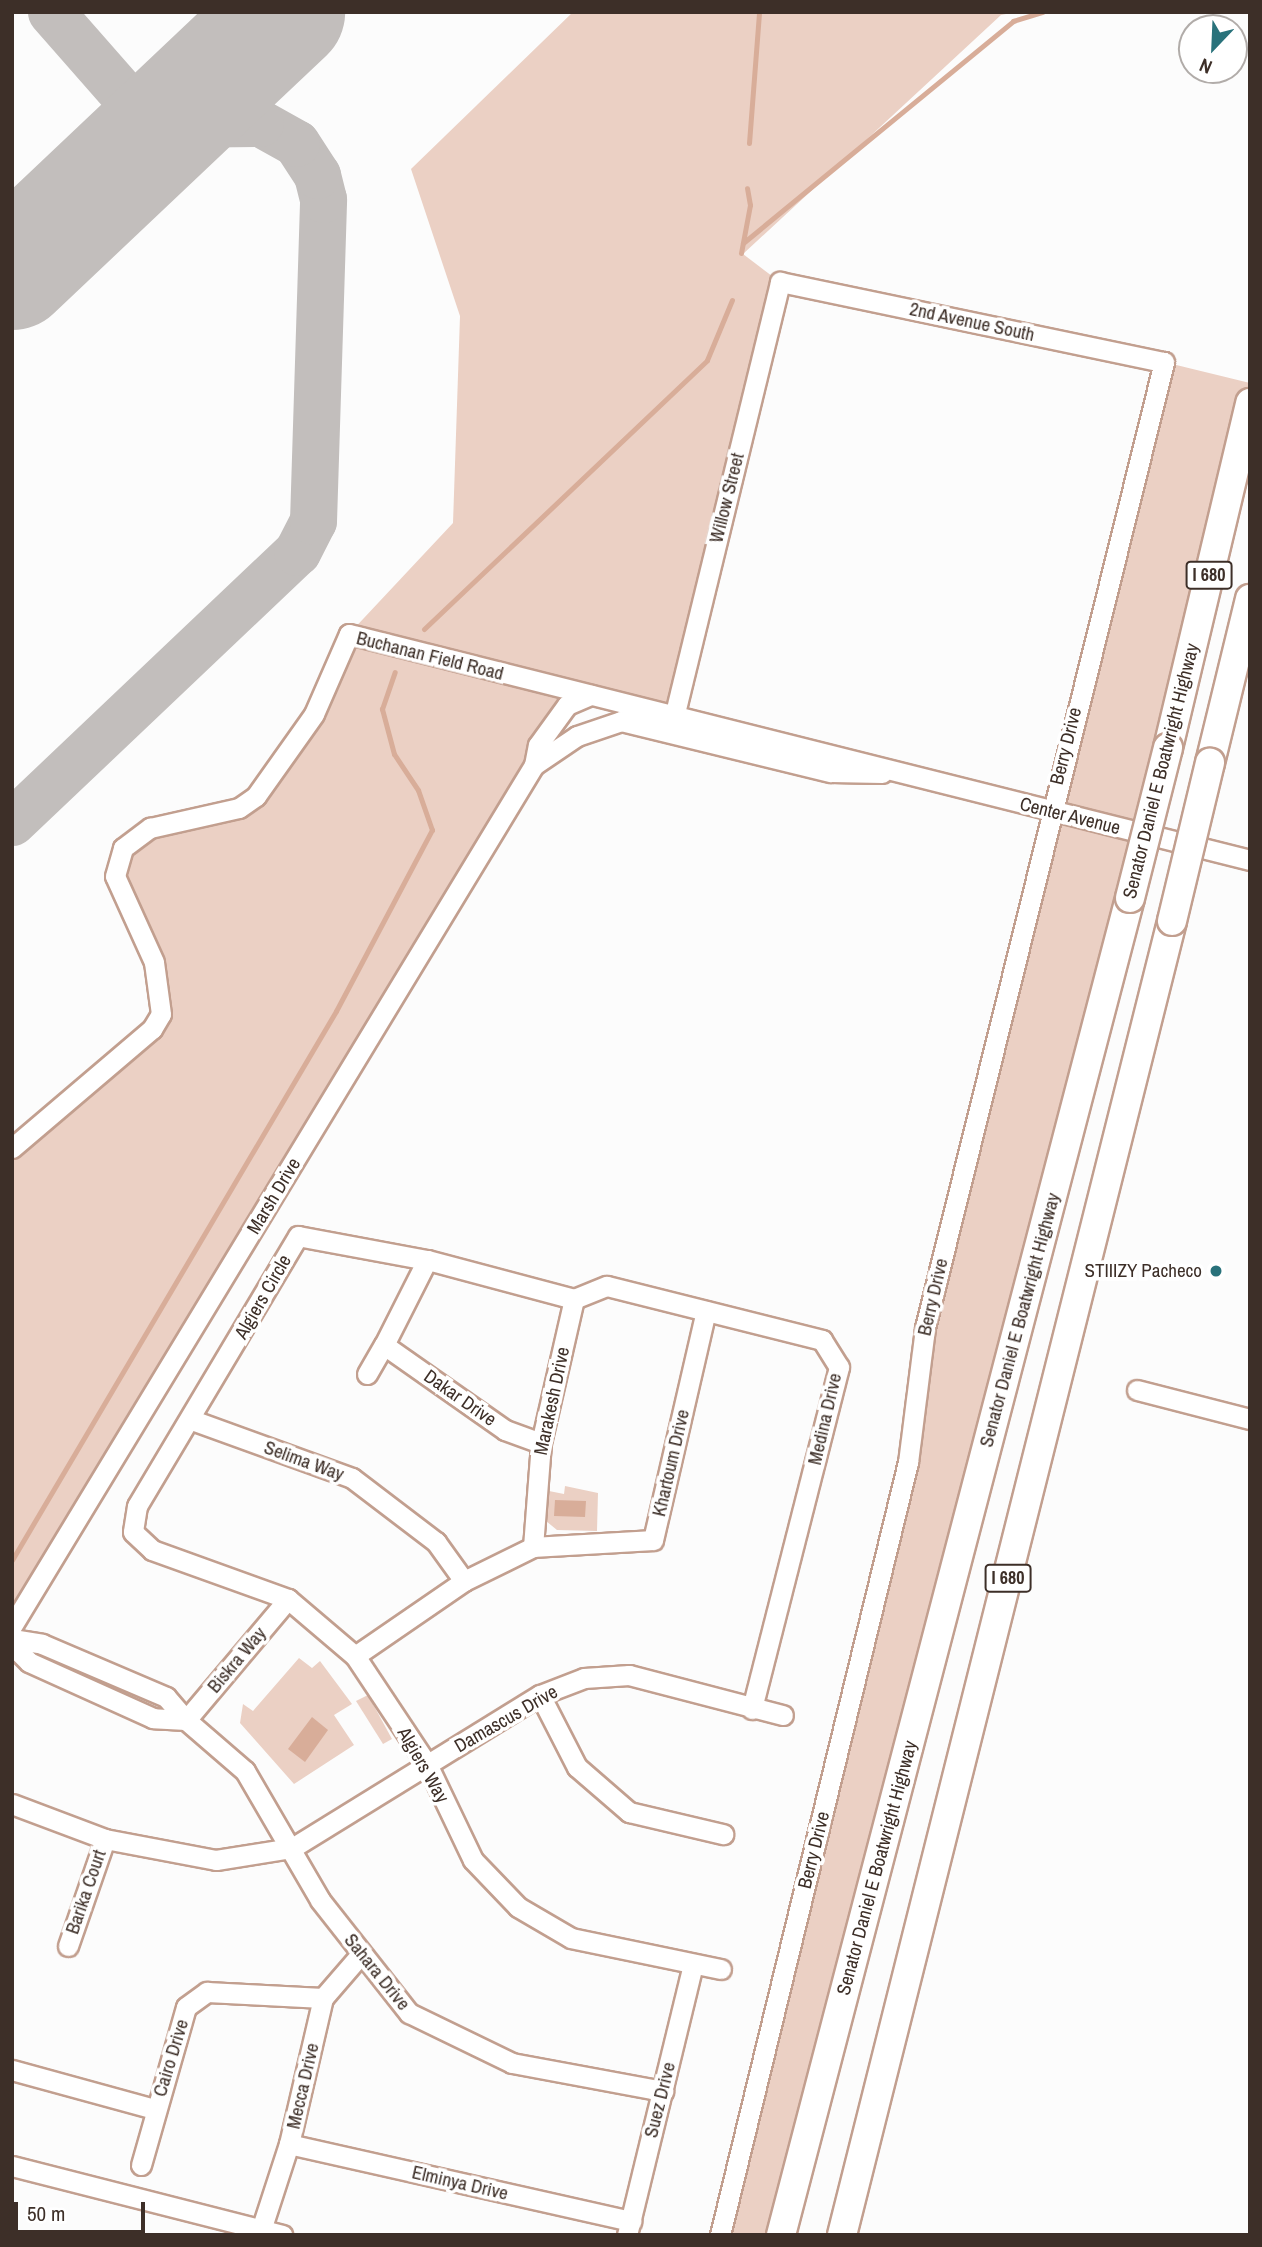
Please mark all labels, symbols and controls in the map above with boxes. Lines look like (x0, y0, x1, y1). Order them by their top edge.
north arrow (1178, 14, 1248, 84)
text: N (1195, 52, 1216, 81)
street label: 2nd Avenue South (907, 298, 1037, 346)
street label: Willow Street (705, 451, 749, 545)
road number: I 680 (1184, 560, 1234, 590)
street label: Buchanan Field Road (354, 627, 506, 685)
street label: Senator Daniel E Boatwright Highway (1118, 641, 1204, 901)
street label: Berry Drive (1045, 705, 1087, 787)
street label: Center Avenue (1017, 792, 1123, 840)
street label: Marsh Drive (242, 1154, 306, 1238)
street label: Senator Daniel E Boatwright Highway (975, 1190, 1065, 1450)
street label: Algiers Circle (230, 1251, 296, 1343)
street label: Berry Drive (913, 1256, 953, 1338)
place label: STIIIZY Pacheco (1084, 1260, 1202, 1282)
marker: STIIIZY Pacheco (1208, 1263, 1224, 1279)
street label: Marakesh Drive (529, 1345, 575, 1457)
street label: Dakar Drive (419, 1365, 501, 1431)
street label: Medina Drive (803, 1371, 847, 1467)
street label: Khartoum Drive (648, 1407, 694, 1519)
street label: Selima Way (261, 1436, 347, 1486)
road number: I 680 (984, 1563, 1032, 1592)
street label: Biskra Way (203, 1622, 271, 1698)
street label: Damascus Drive (450, 1680, 562, 1758)
street label: Algiers Way (392, 1723, 454, 1807)
street label: Senator Daniel E Boatwright Highway (832, 1738, 922, 1998)
street label: Berry Drive (793, 1809, 835, 1891)
street label: Barika Court (61, 1847, 111, 1937)
street label: Sahara Drive (339, 1929, 415, 2015)
street label: Cairo Drive (148, 2017, 194, 2099)
street label: Mecca Drive (282, 2041, 324, 2131)
street label: Suez Drive (640, 2060, 680, 2140)
street label: Elminya Drive (410, 2161, 510, 2205)
scale bar (18, 2188, 149, 2232)
text: 50 m (27, 2199, 65, 2228)

